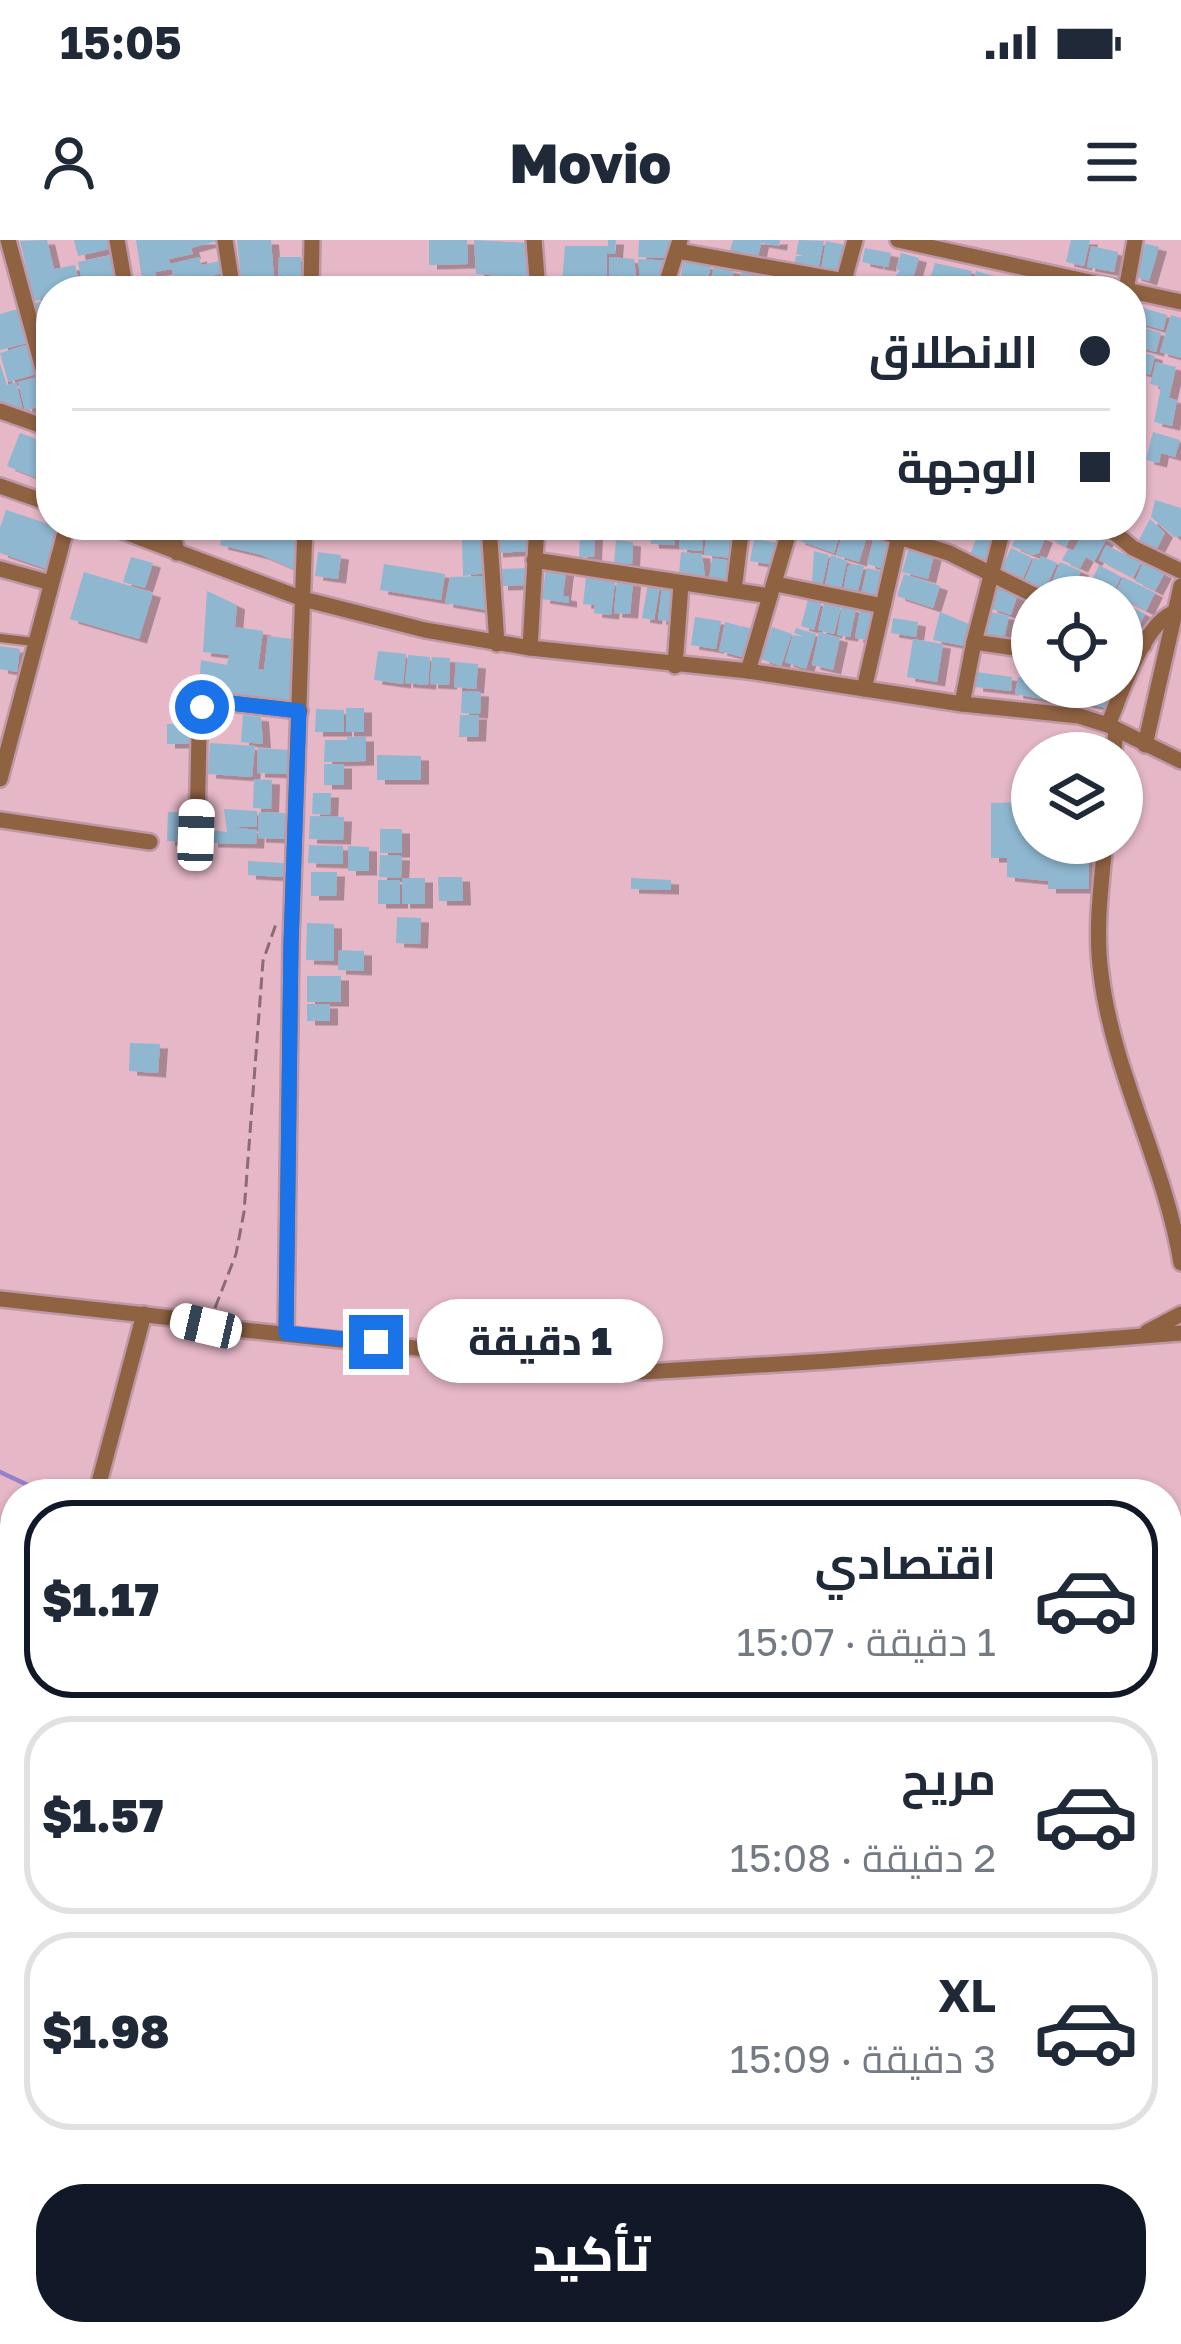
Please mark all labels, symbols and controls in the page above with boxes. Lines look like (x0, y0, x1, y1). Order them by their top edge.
text: 15:05 (60, 15, 182, 69)
icon: person (36, 129, 102, 195)
icon: menu (1079, 129, 1145, 195)
text: Movio (510, 130, 671, 195)
text: الانطلاق (869, 324, 1038, 378)
text: الوجهة (897, 439, 1038, 493)
map controls (1011, 576, 1143, 864)
button: locate (1011, 576, 1143, 708)
route start (175, 680, 229, 734)
button: layers (1011, 732, 1143, 864)
car (177, 798, 215, 872)
car (167, 1300, 245, 1352)
callout: 1 دقيقة (418, 1300, 664, 1384)
route end (349, 1315, 403, 1369)
text: 1 دقيقة (468, 1317, 612, 1364)
text: اقتصادي (815, 1535, 996, 1589)
icon: car (1032, 1545, 1140, 1653)
text: $1.17 (42, 1572, 159, 1626)
text: 1 دقيقة · 15:07 (737, 1618, 996, 1665)
text: مريح (901, 1751, 996, 1805)
icon: car (1032, 1761, 1140, 1869)
text: $1.57 (42, 1788, 164, 1842)
text: 2 دقيقة · 15:08 (730, 1834, 996, 1881)
text: XL (938, 1968, 996, 2022)
icon: car (1032, 1977, 1140, 2085)
text: $1.98 (42, 2004, 170, 2058)
text: 3 دقيقة · 15:09 (730, 2035, 996, 2082)
button: تأكيد (36, 2184, 1146, 2322)

